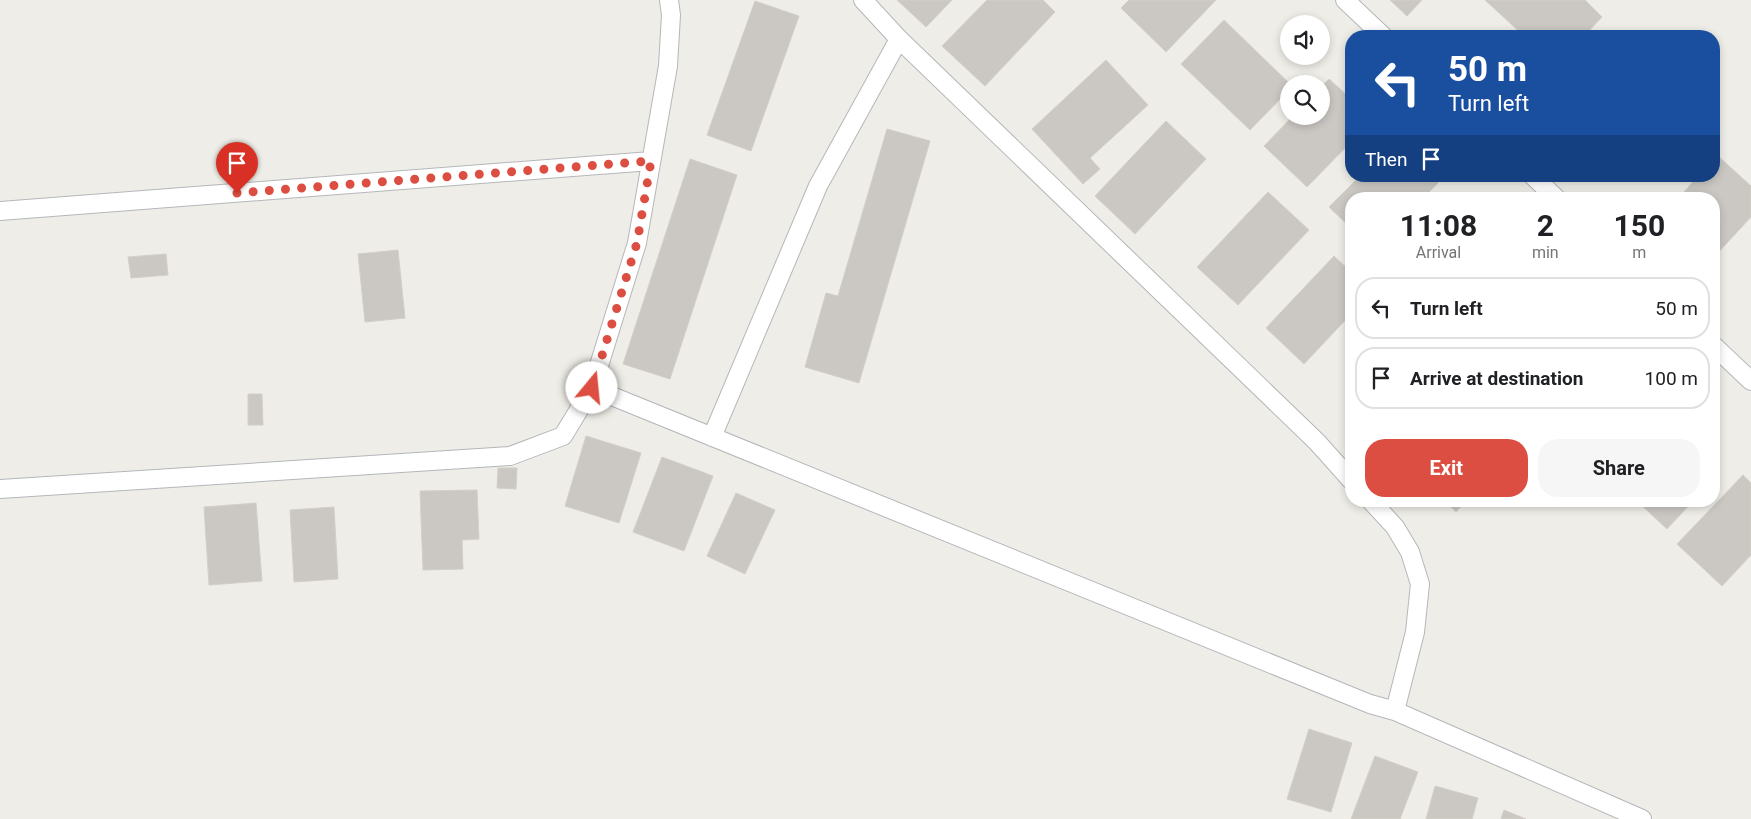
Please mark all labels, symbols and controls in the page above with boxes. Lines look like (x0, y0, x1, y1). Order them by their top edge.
map controls (1280, 15, 1330, 125)
button: sound (1280, 15, 1330, 65)
text: 50 m (1448, 49, 1527, 90)
icon: left (1365, 50, 1430, 115)
button: search (1280, 75, 1330, 125)
text: Turn left (1448, 91, 1529, 116)
pin (216, 142, 258, 193)
icon: arrive (1417, 145, 1445, 173)
text: Then (1365, 148, 1407, 171)
icon: arrive (223, 149, 251, 177)
text: 11:08 (1400, 208, 1477, 243)
text: 2 (1537, 208, 1554, 243)
text: 150 (1614, 208, 1665, 243)
text: Arrival (1416, 243, 1461, 262)
text: min (1532, 243, 1559, 262)
text: m (1632, 243, 1646, 262)
icon: left (1367, 294, 1395, 322)
text: Turn left (1410, 297, 1483, 320)
text: 50 m (1655, 297, 1698, 320)
position arrow (565, 361, 617, 413)
icon: arrive (1367, 364, 1395, 392)
text: Arrive at destination (1410, 367, 1583, 390)
text: 100 m (1645, 367, 1698, 390)
button: Exit (1365, 439, 1528, 497)
button: Share (1538, 439, 1700, 497)

